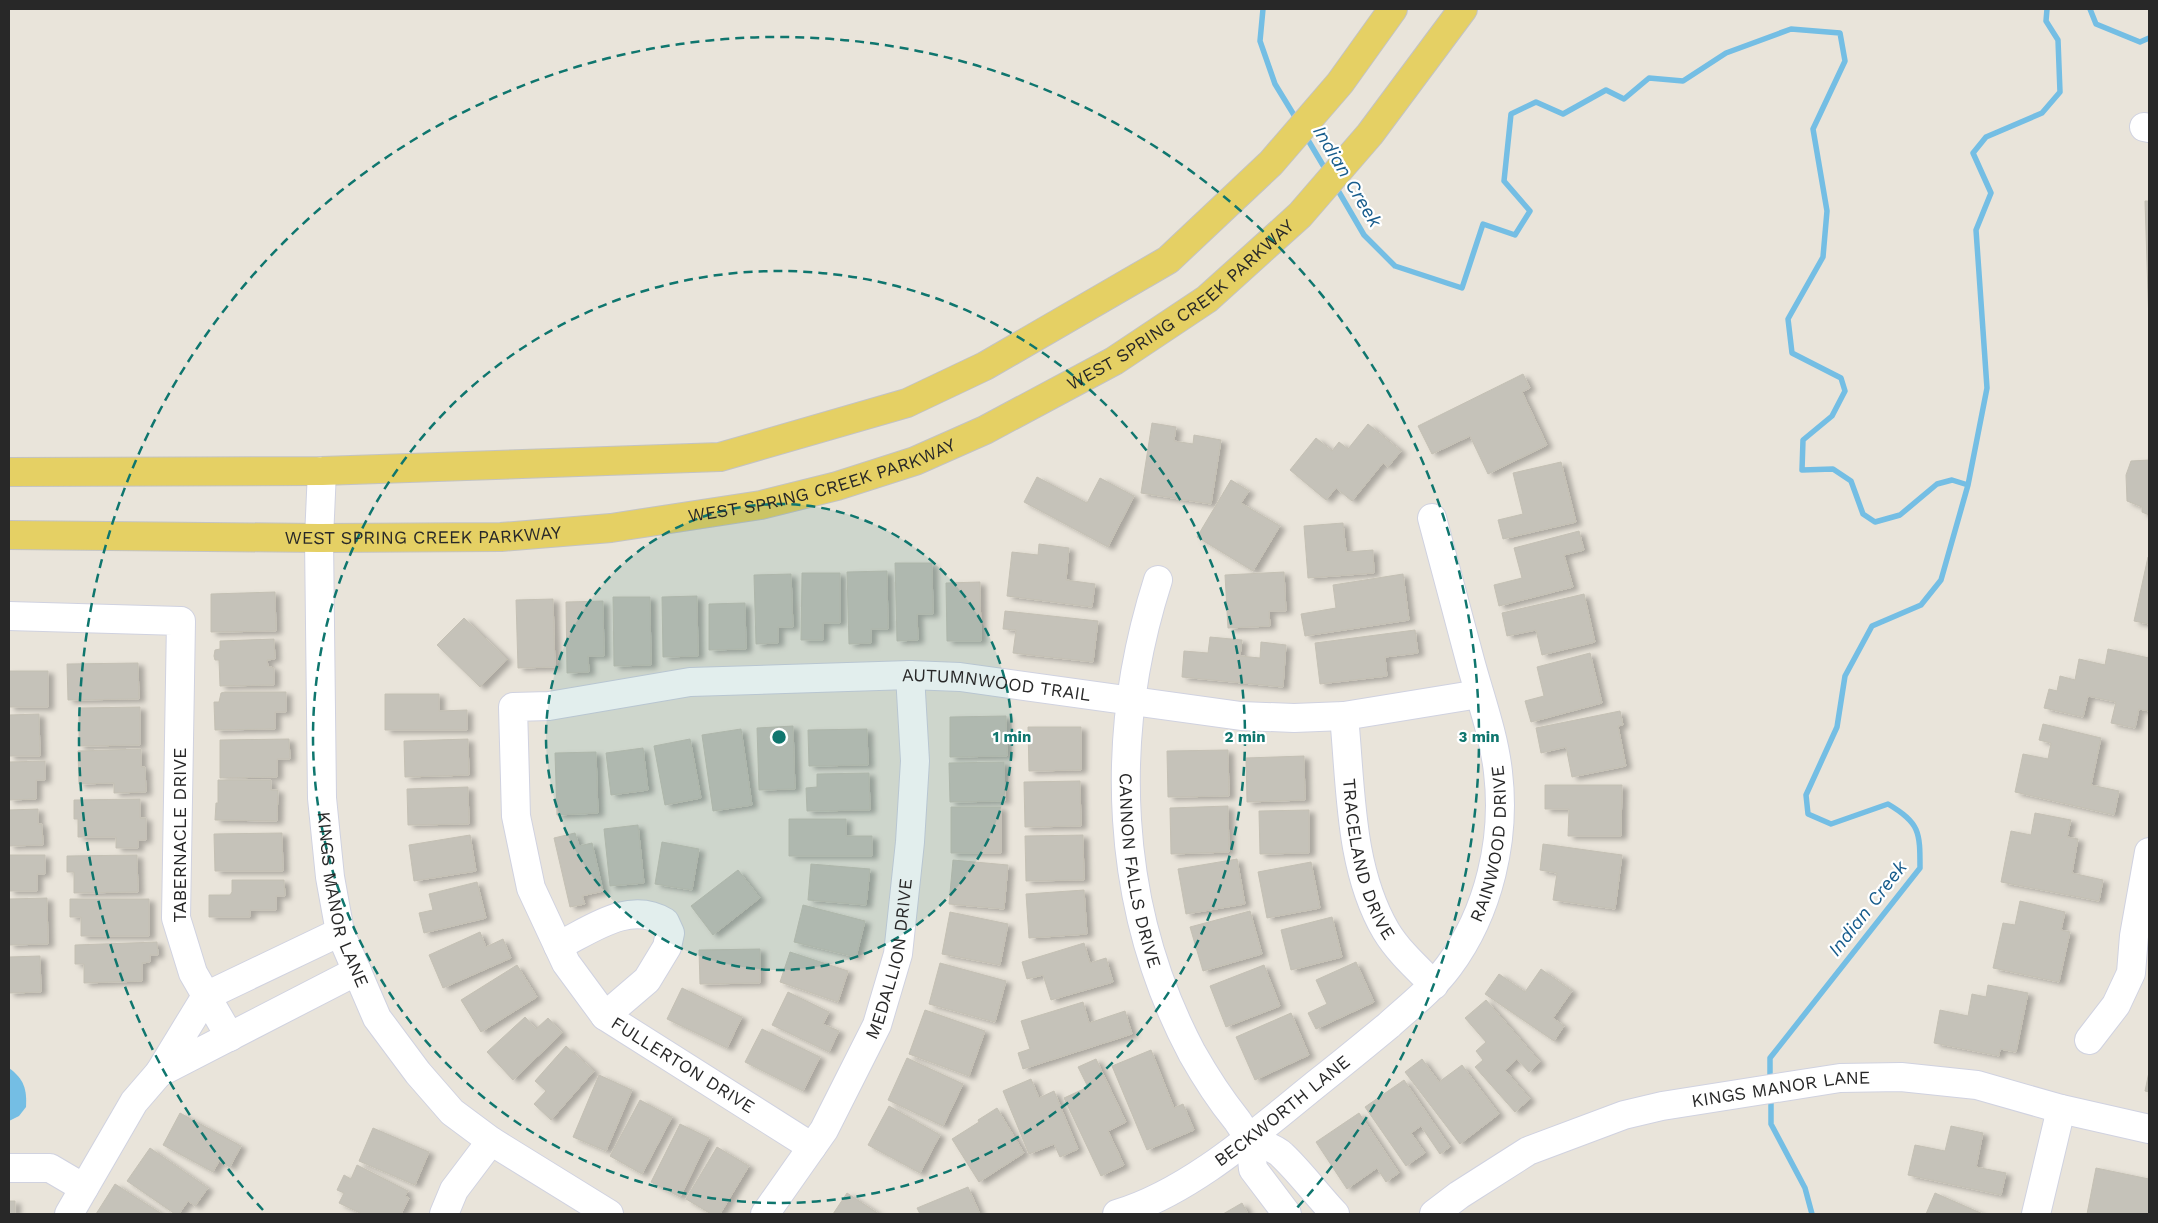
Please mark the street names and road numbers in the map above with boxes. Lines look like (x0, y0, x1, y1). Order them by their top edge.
street label: WEST SPRING CREEK PARKWAY (1063, 214, 1298, 394)
street label: WEST SPRING CREEK PARKWAY (687, 433, 959, 526)
street label: WEST SPRING CREEK PARKWAY (284, 521, 563, 548)
street label: AUTUMNWOOD TRAIL (901, 664, 1092, 705)
street label: TABERNACLE DRIVE (169, 747, 190, 923)
street label: RAINWOOD DRIVE (1465, 764, 1510, 925)
street label: CANNON FALLS DRIVE (1116, 773, 1166, 970)
street label: TRACELAND DRIVE (1339, 778, 1400, 943)
street label: KINGS MANOR LANE (313, 810, 373, 990)
street label: MEDALLION DRIVE (861, 877, 916, 1042)
street label: FULLERTON DRIVE (608, 1012, 759, 1117)
street label: BECKWORTH LANE (1210, 1051, 1354, 1171)
street label: KINGS MANOR LANE (1690, 1066, 1870, 1111)

